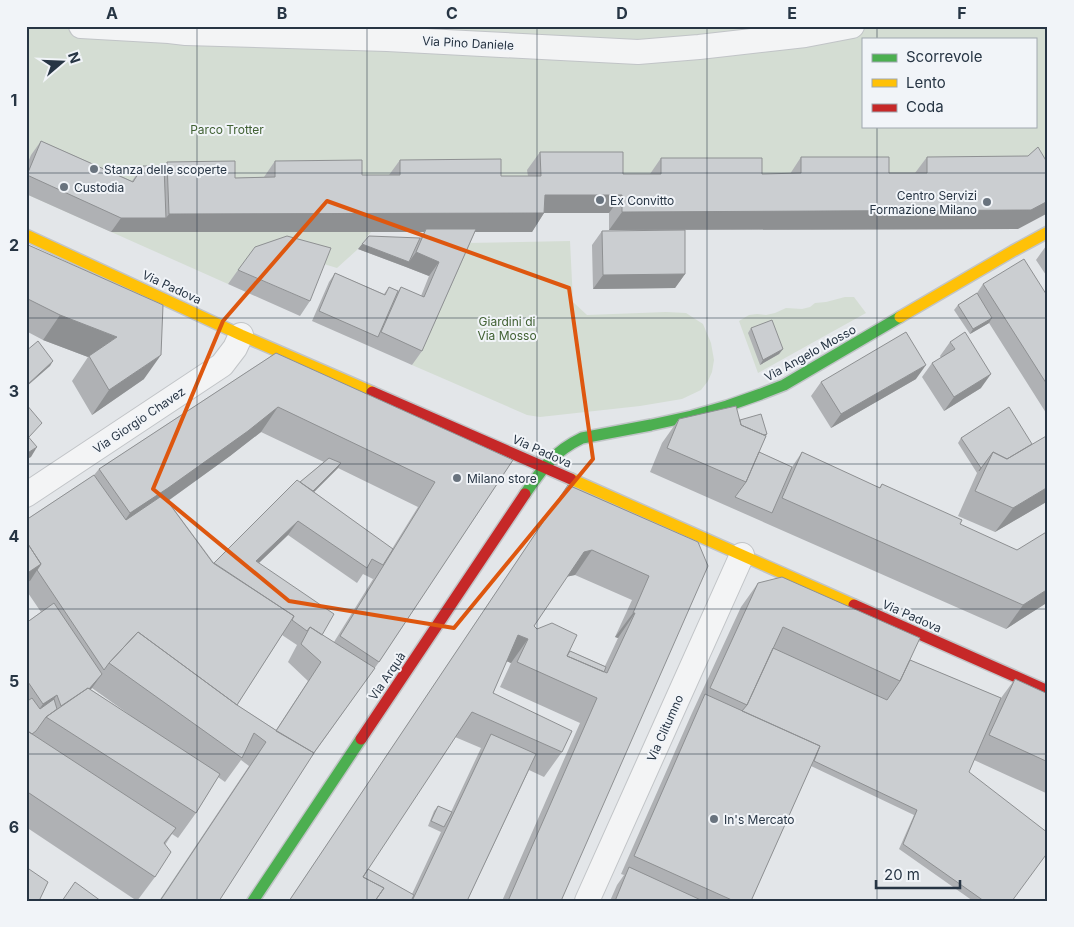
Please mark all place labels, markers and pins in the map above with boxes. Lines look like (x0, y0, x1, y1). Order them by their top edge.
place label: Stanza delle scoperte (104, 162, 227, 177)
marker: Stanza delle scoperte (88, 163, 100, 175)
place label: Custodia (74, 180, 124, 195)
marker: Custodia (58, 181, 70, 193)
place label: Centro Servizi Formazione Milano (869, 188, 977, 217)
place label: Ex Convitto (610, 193, 674, 208)
marker: Ex Convitto (594, 194, 606, 206)
marker: Centro Servizi Formazione Milano (981, 196, 993, 208)
place label: Milano store (467, 471, 537, 486)
marker: Milano store (451, 472, 463, 484)
place label: In's Mercato (724, 812, 795, 827)
marker: In's Mercato (708, 813, 720, 825)

